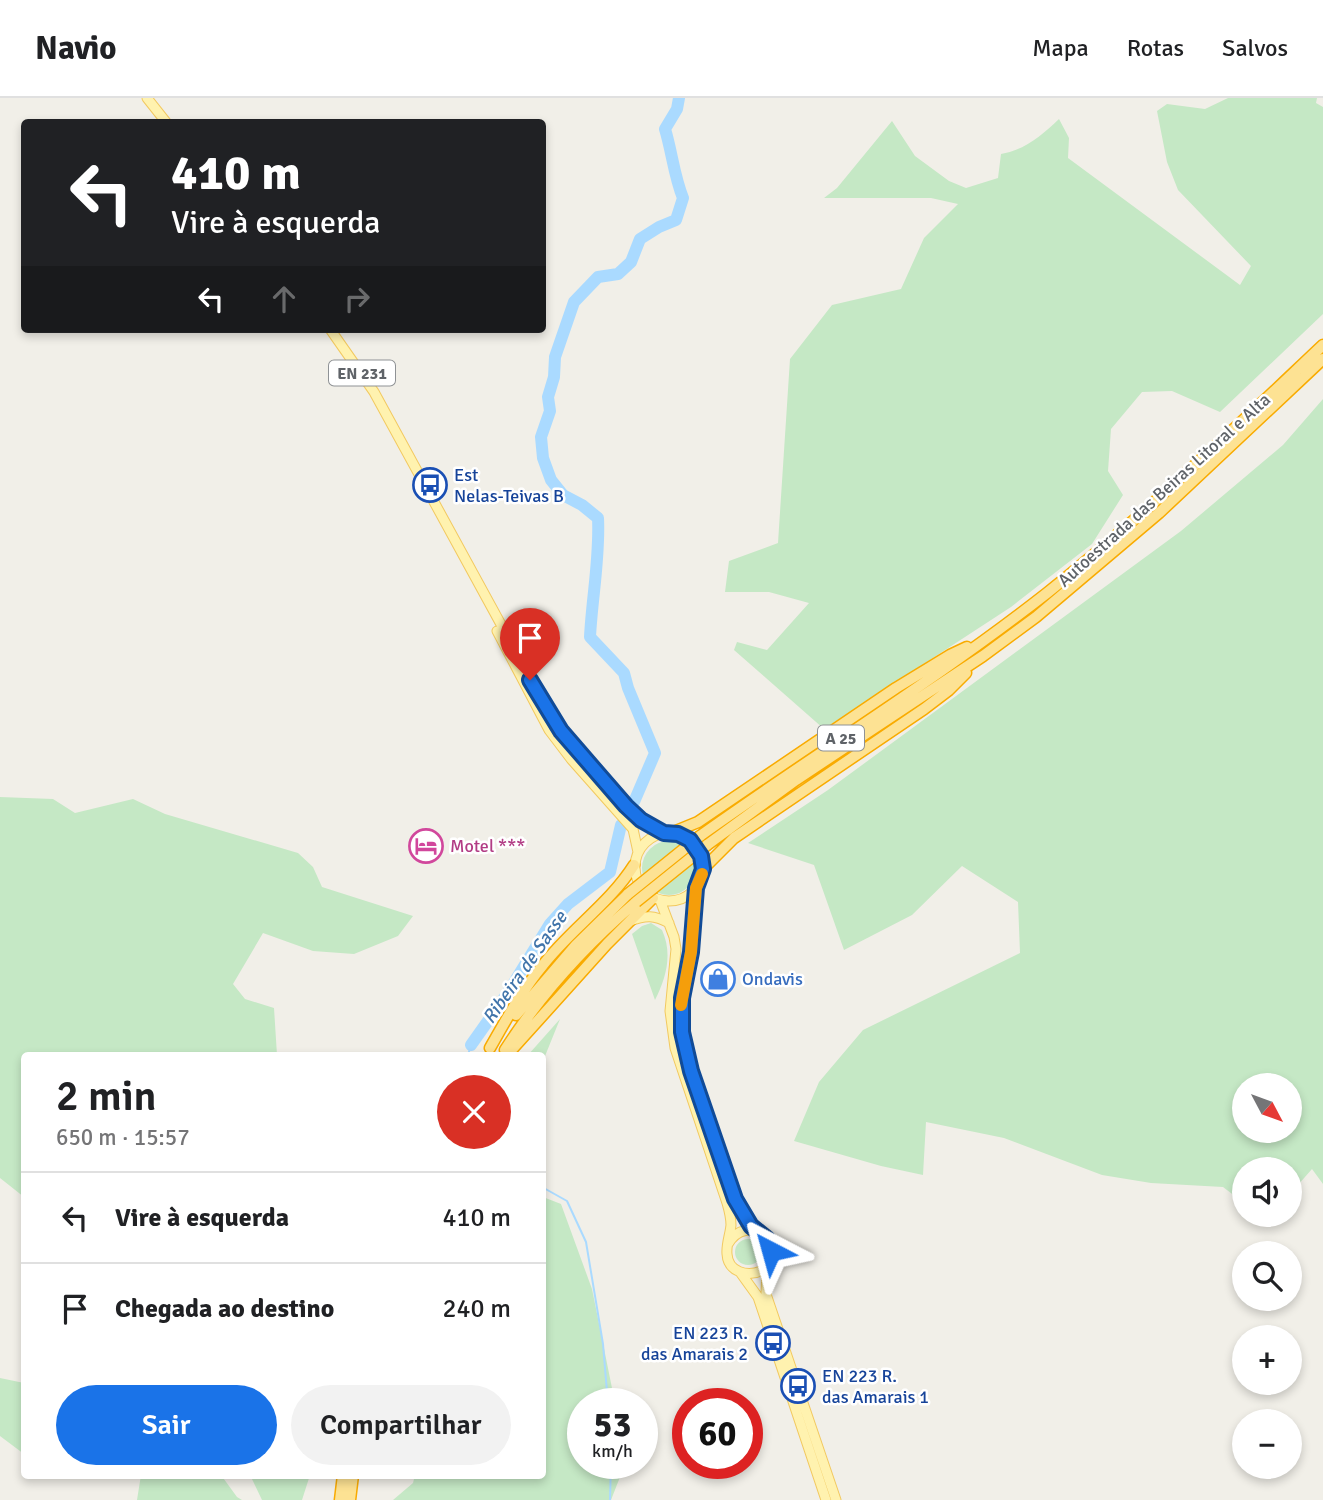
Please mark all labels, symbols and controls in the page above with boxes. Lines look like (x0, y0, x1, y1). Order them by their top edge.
text: Navio (35, 28, 117, 69)
text: Mapa (1032, 33, 1089, 63)
text: Rotas (1127, 33, 1184, 63)
text: Salvos (1222, 33, 1288, 63)
text: 410 m (171, 143, 301, 203)
icon: left (56, 147, 147, 238)
text: Vire à esquerda (171, 203, 381, 242)
icon: left (192, 280, 230, 318)
icon: ahead (265, 280, 303, 318)
icon: right (338, 280, 376, 318)
road number: EN 231 (329, 360, 395, 386)
street label: Autoestrada das Beiras Litoral e Alta (1053, 389, 1275, 591)
place label: Est Nelas-Teivas B (454, 464, 564, 507)
bus stop icon: Est Nelas-Teivas B (411, 466, 449, 504)
pin (500, 608, 560, 680)
icon: arrive (511, 619, 549, 657)
road number: A 25 (818, 726, 864, 750)
hotel icon: Motel *** (407, 827, 445, 865)
place label: Motel *** (450, 835, 525, 857)
water label: Ribeira de Sasse (477, 905, 573, 1029)
shop icon: Ondavis (699, 960, 737, 998)
place label: Ondavis (742, 968, 803, 990)
text: 2 min (56, 1071, 157, 1122)
north arrow (1232, 1073, 1302, 1143)
map controls (1232, 1073, 1302, 1479)
button: close (437, 1075, 511, 1149)
text: 650 m · 15:57 (56, 1123, 190, 1152)
button: sound (1232, 1157, 1302, 1227)
icon: left (56, 1199, 94, 1237)
text: Vire à esquerda (115, 1202, 289, 1234)
text: 410 m (442, 1202, 511, 1234)
position arrow (734, 1214, 808, 1288)
button: search (1232, 1241, 1302, 1311)
icon: arrive (56, 1290, 94, 1328)
text: Chegada ao destino (115, 1293, 334, 1325)
text: 240 m (442, 1293, 511, 1325)
place label: EN 223 R. das Amarais 2 (641, 1322, 748, 1365)
bus stop icon: EN 223 R. das Amarais 2 (754, 1324, 792, 1362)
button: + (1232, 1325, 1302, 1395)
place label: EN 223 R. das Amarais 1 (822, 1365, 929, 1408)
bus stop icon: EN 223 R. das Amarais 1 (779, 1367, 817, 1405)
button: Sair (56, 1385, 277, 1465)
button: Compartilhar (291, 1385, 511, 1465)
speed limit sign: 60 (672, 1388, 763, 1479)
text: 53 (594, 1403, 631, 1446)
button: − (1232, 1409, 1302, 1479)
text: km/h (592, 1440, 633, 1462)

